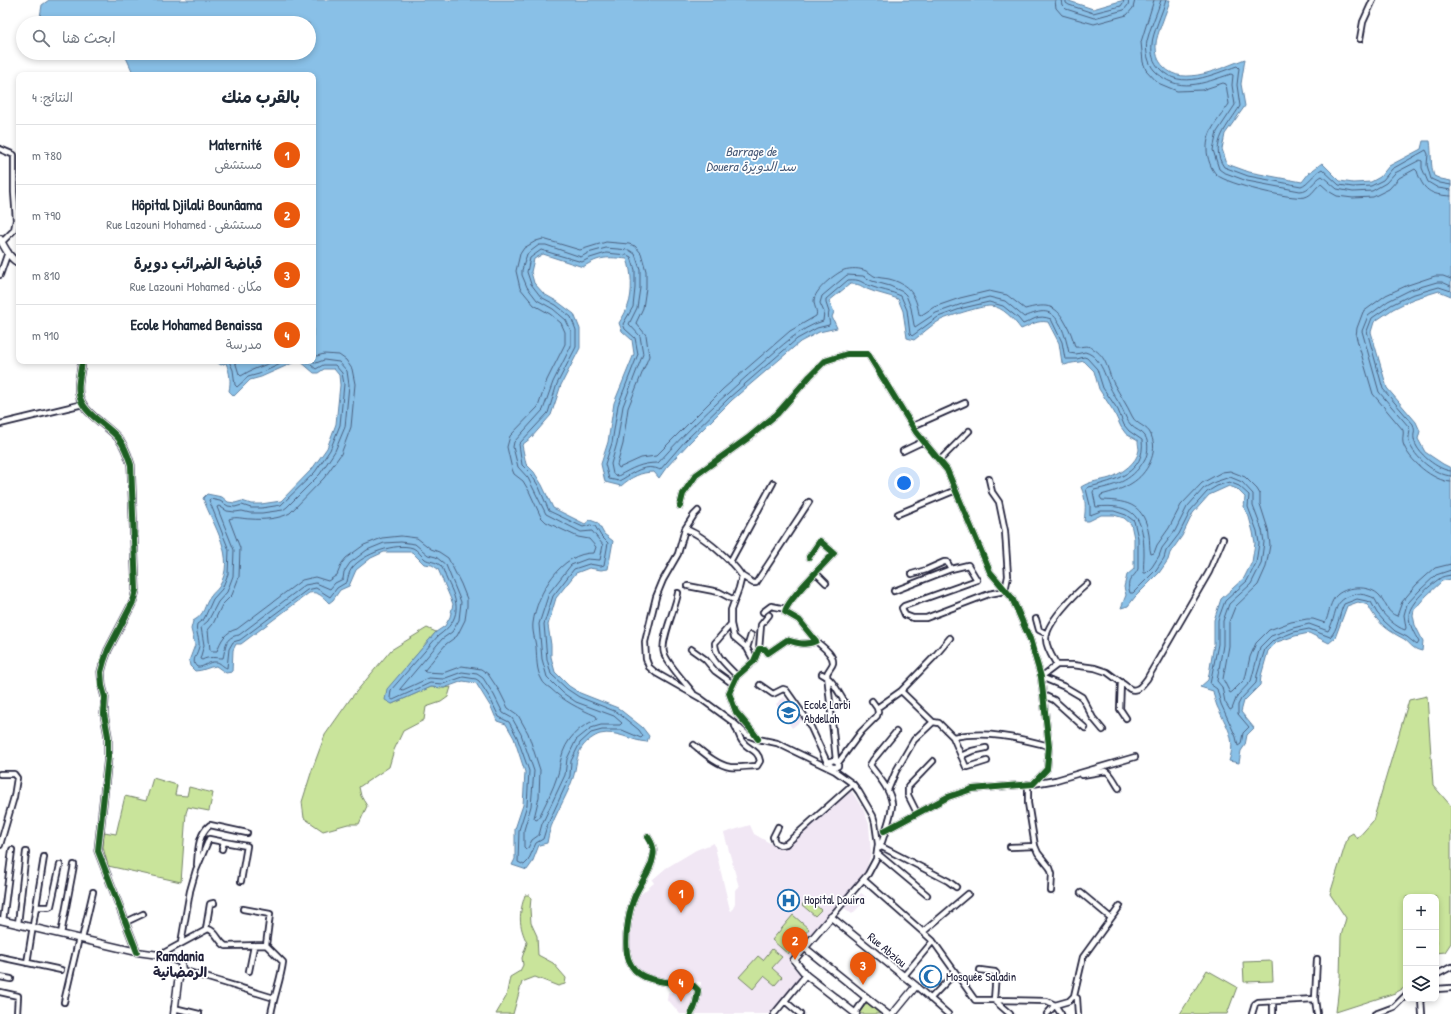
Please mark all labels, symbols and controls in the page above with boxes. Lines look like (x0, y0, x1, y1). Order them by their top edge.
search box (16, 16, 316, 60)
icon: search (30, 27, 52, 49)
text: ابحث هنا (62, 27, 116, 48)
text: بالقرب منك (222, 85, 300, 108)
text: النتائج: 4 (32, 88, 73, 106)
text: Maternité (209, 134, 262, 155)
water label: Barrage de Douera سد الدويرة (706, 142, 797, 175)
text: 780 m (32, 146, 62, 164)
text: 1 (285, 146, 289, 164)
text: مستشفى (214, 155, 262, 173)
text: Hôpital Djilali Bounâama (132, 194, 262, 215)
text: 790 m (32, 206, 61, 224)
text: 2 (284, 206, 290, 224)
text: مستشفى · Rue Lazouni Mohamed (106, 215, 262, 233)
text: قباضة الضرائب دويرة (134, 253, 262, 274)
text: 810 m (32, 266, 60, 284)
text: 3 (284, 266, 290, 284)
text: مكان · Rue Lazouni Mohamed (130, 277, 262, 295)
text: Ecole Mohamed Benaissa (130, 314, 262, 335)
text: 910 m (32, 326, 59, 344)
text: 4 (285, 326, 289, 344)
text: مدرسة (226, 335, 262, 353)
your location (894, 473, 914, 493)
place label: Ecole Larbi Abdellah (804, 696, 851, 727)
school or university icon: Ecole Larbi Abdellah (776, 699, 802, 725)
pin: 1 (668, 880, 694, 913)
hospital icon: Hopital Douira (776, 887, 802, 913)
place label: Hopital Douira (804, 891, 865, 908)
map controls (1403, 894, 1439, 1002)
button: + (1403, 894, 1439, 930)
pin: 2 (782, 927, 808, 960)
street label: Rue Abziou (864, 928, 911, 971)
button: − (1403, 930, 1439, 966)
district label: Ramdania الرمضانية (153, 946, 208, 981)
pin: 3 (850, 952, 876, 985)
mosque icon: Mosquée Saladin (917, 964, 943, 990)
button: layers (1403, 966, 1439, 1002)
place label: Mosquée Saladin (946, 968, 1016, 985)
pin: 4 (668, 969, 694, 1002)

